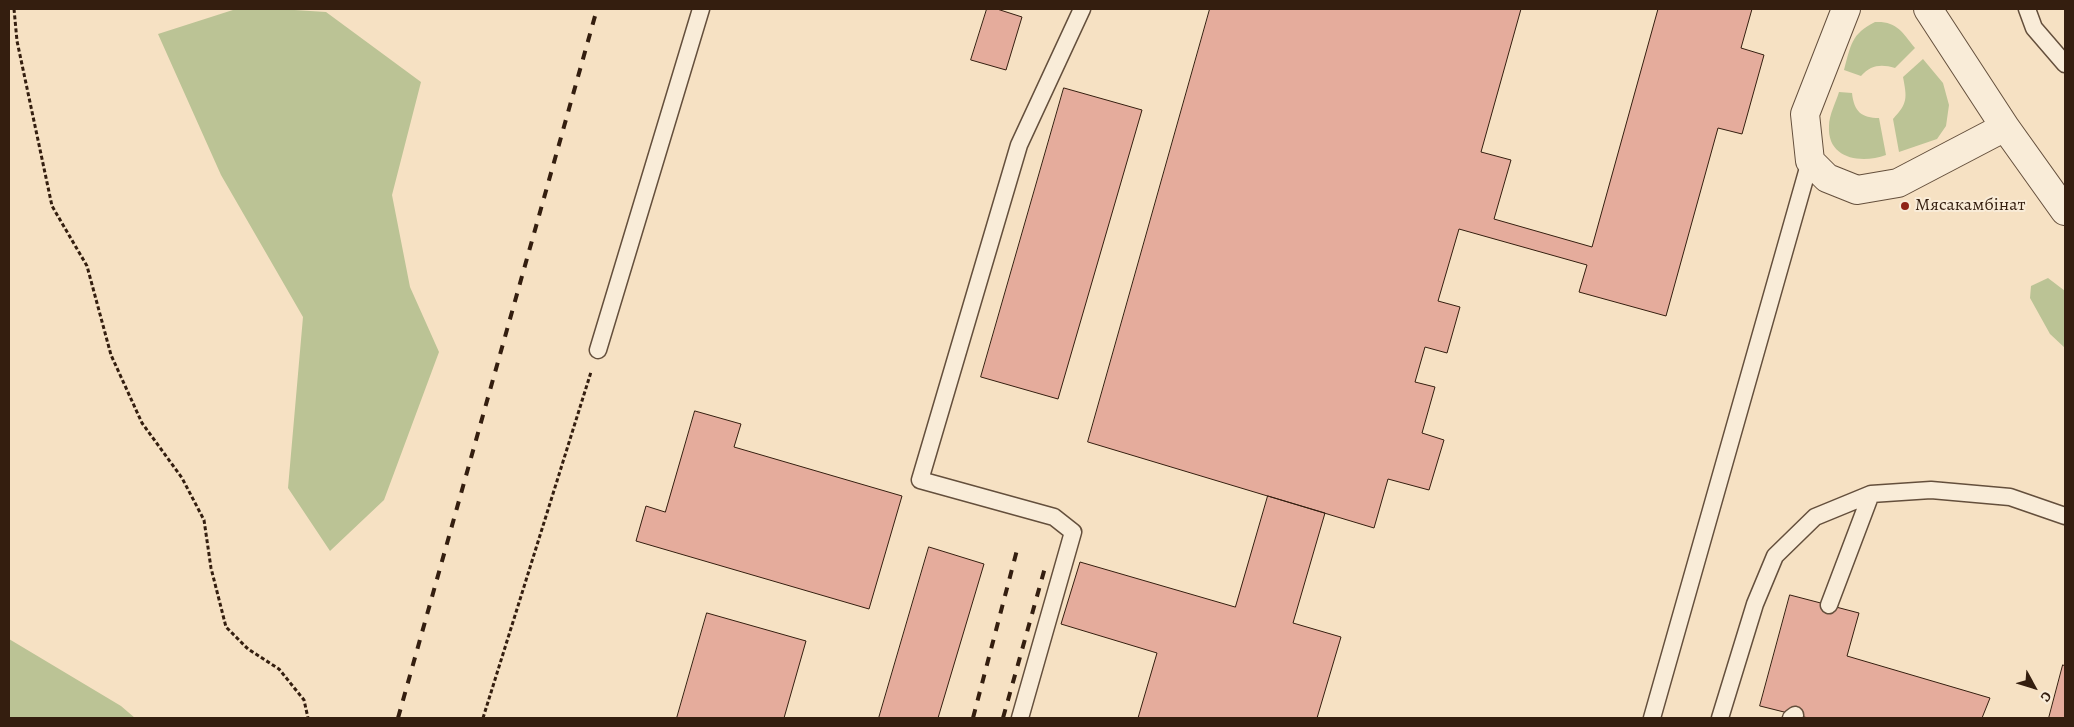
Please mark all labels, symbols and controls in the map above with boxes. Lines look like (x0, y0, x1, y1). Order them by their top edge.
place label: Мясакамбінат (1915, 195, 2025, 217)
marker: Мясакамбінат (1899, 200, 1911, 212)
north arrow (2009, 662, 2059, 712)
text: С (2036, 687, 2056, 706)

